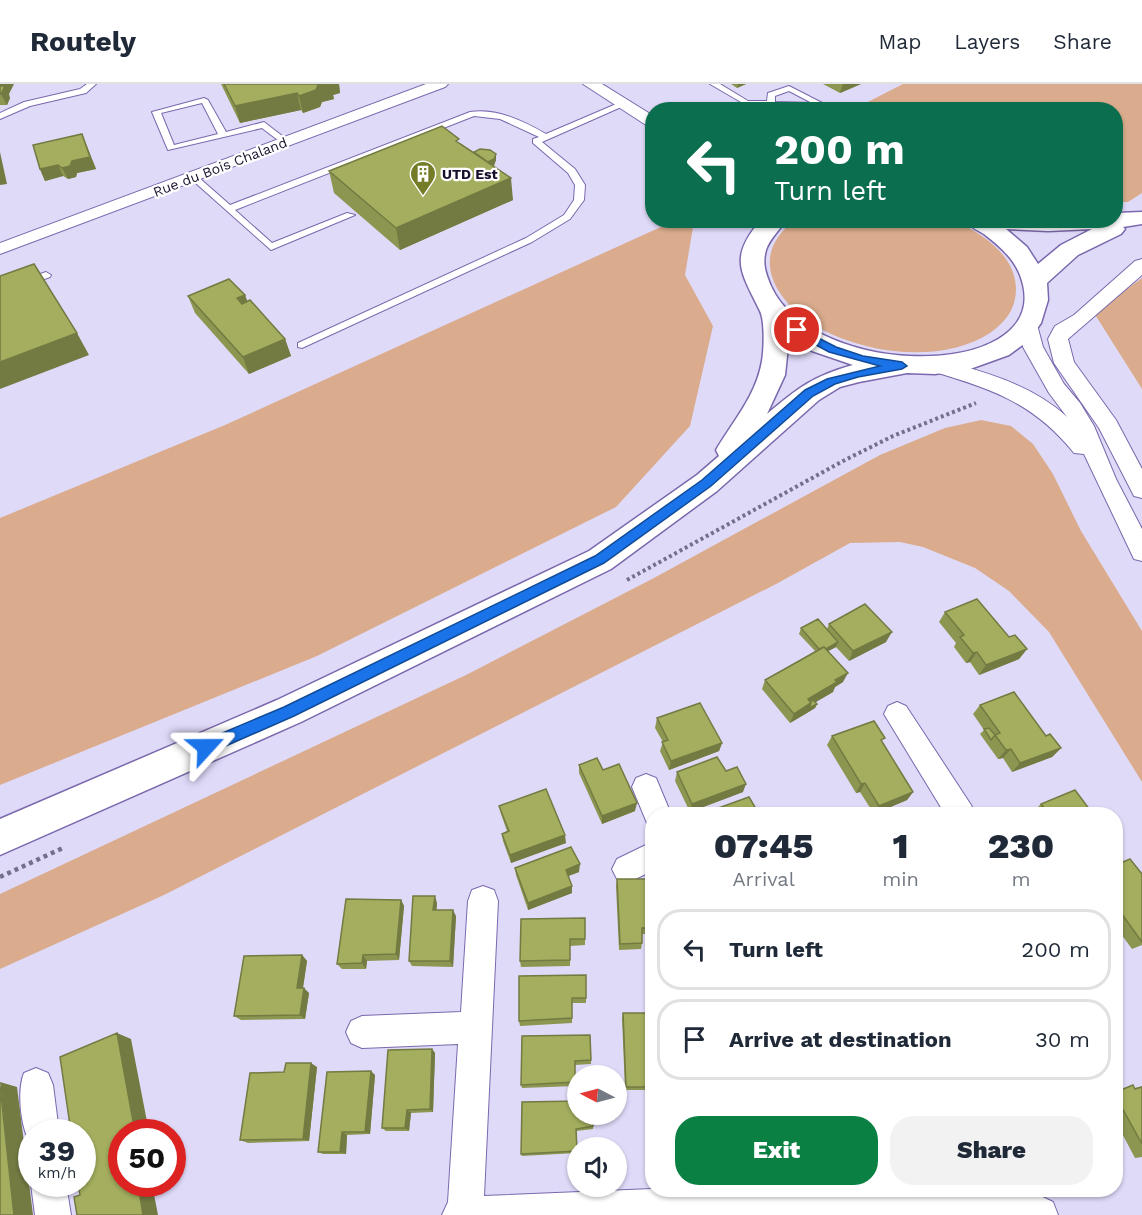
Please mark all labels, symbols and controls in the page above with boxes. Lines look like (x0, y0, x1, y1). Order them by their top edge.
text: Routely (30, 25, 136, 58)
text: Map (878, 29, 921, 54)
text: Layers (954, 29, 1020, 54)
text: Share (1053, 29, 1112, 54)
text: 200 m (774, 125, 905, 174)
icon: left (675, 126, 753, 204)
street label: Rue du Bois Chaland (151, 134, 289, 200)
building icon: UTD Est (408, 159, 438, 197)
place label: UTD Est (442, 166, 498, 182)
text: Turn left (774, 175, 886, 207)
pin (771, 304, 822, 355)
icon: arrive (780, 313, 813, 346)
position arrow (174, 715, 238, 779)
text: 07:45 (714, 825, 813, 867)
text: 1 (893, 825, 909, 867)
text: 230 (988, 825, 1054, 867)
text: Arrival (732, 867, 795, 891)
text: min (882, 867, 919, 891)
text: m (1011, 867, 1030, 891)
icon: left (678, 933, 711, 966)
text: Turn left (729, 937, 823, 962)
text: 200 m (1021, 937, 1090, 962)
icon: arrive (678, 1023, 711, 1056)
text: Arrive at destination (729, 1027, 952, 1052)
text: 30 m (1035, 1027, 1090, 1052)
north arrow (567, 1065, 627, 1125)
map controls (567, 1065, 627, 1197)
button: Exit (675, 1116, 878, 1185)
button: Share (890, 1116, 1093, 1185)
speed limit sign: 50 (108, 1119, 186, 1197)
text: 39 (39, 1133, 75, 1168)
button: sound (567, 1137, 627, 1197)
text: km/h (38, 1164, 76, 1182)

